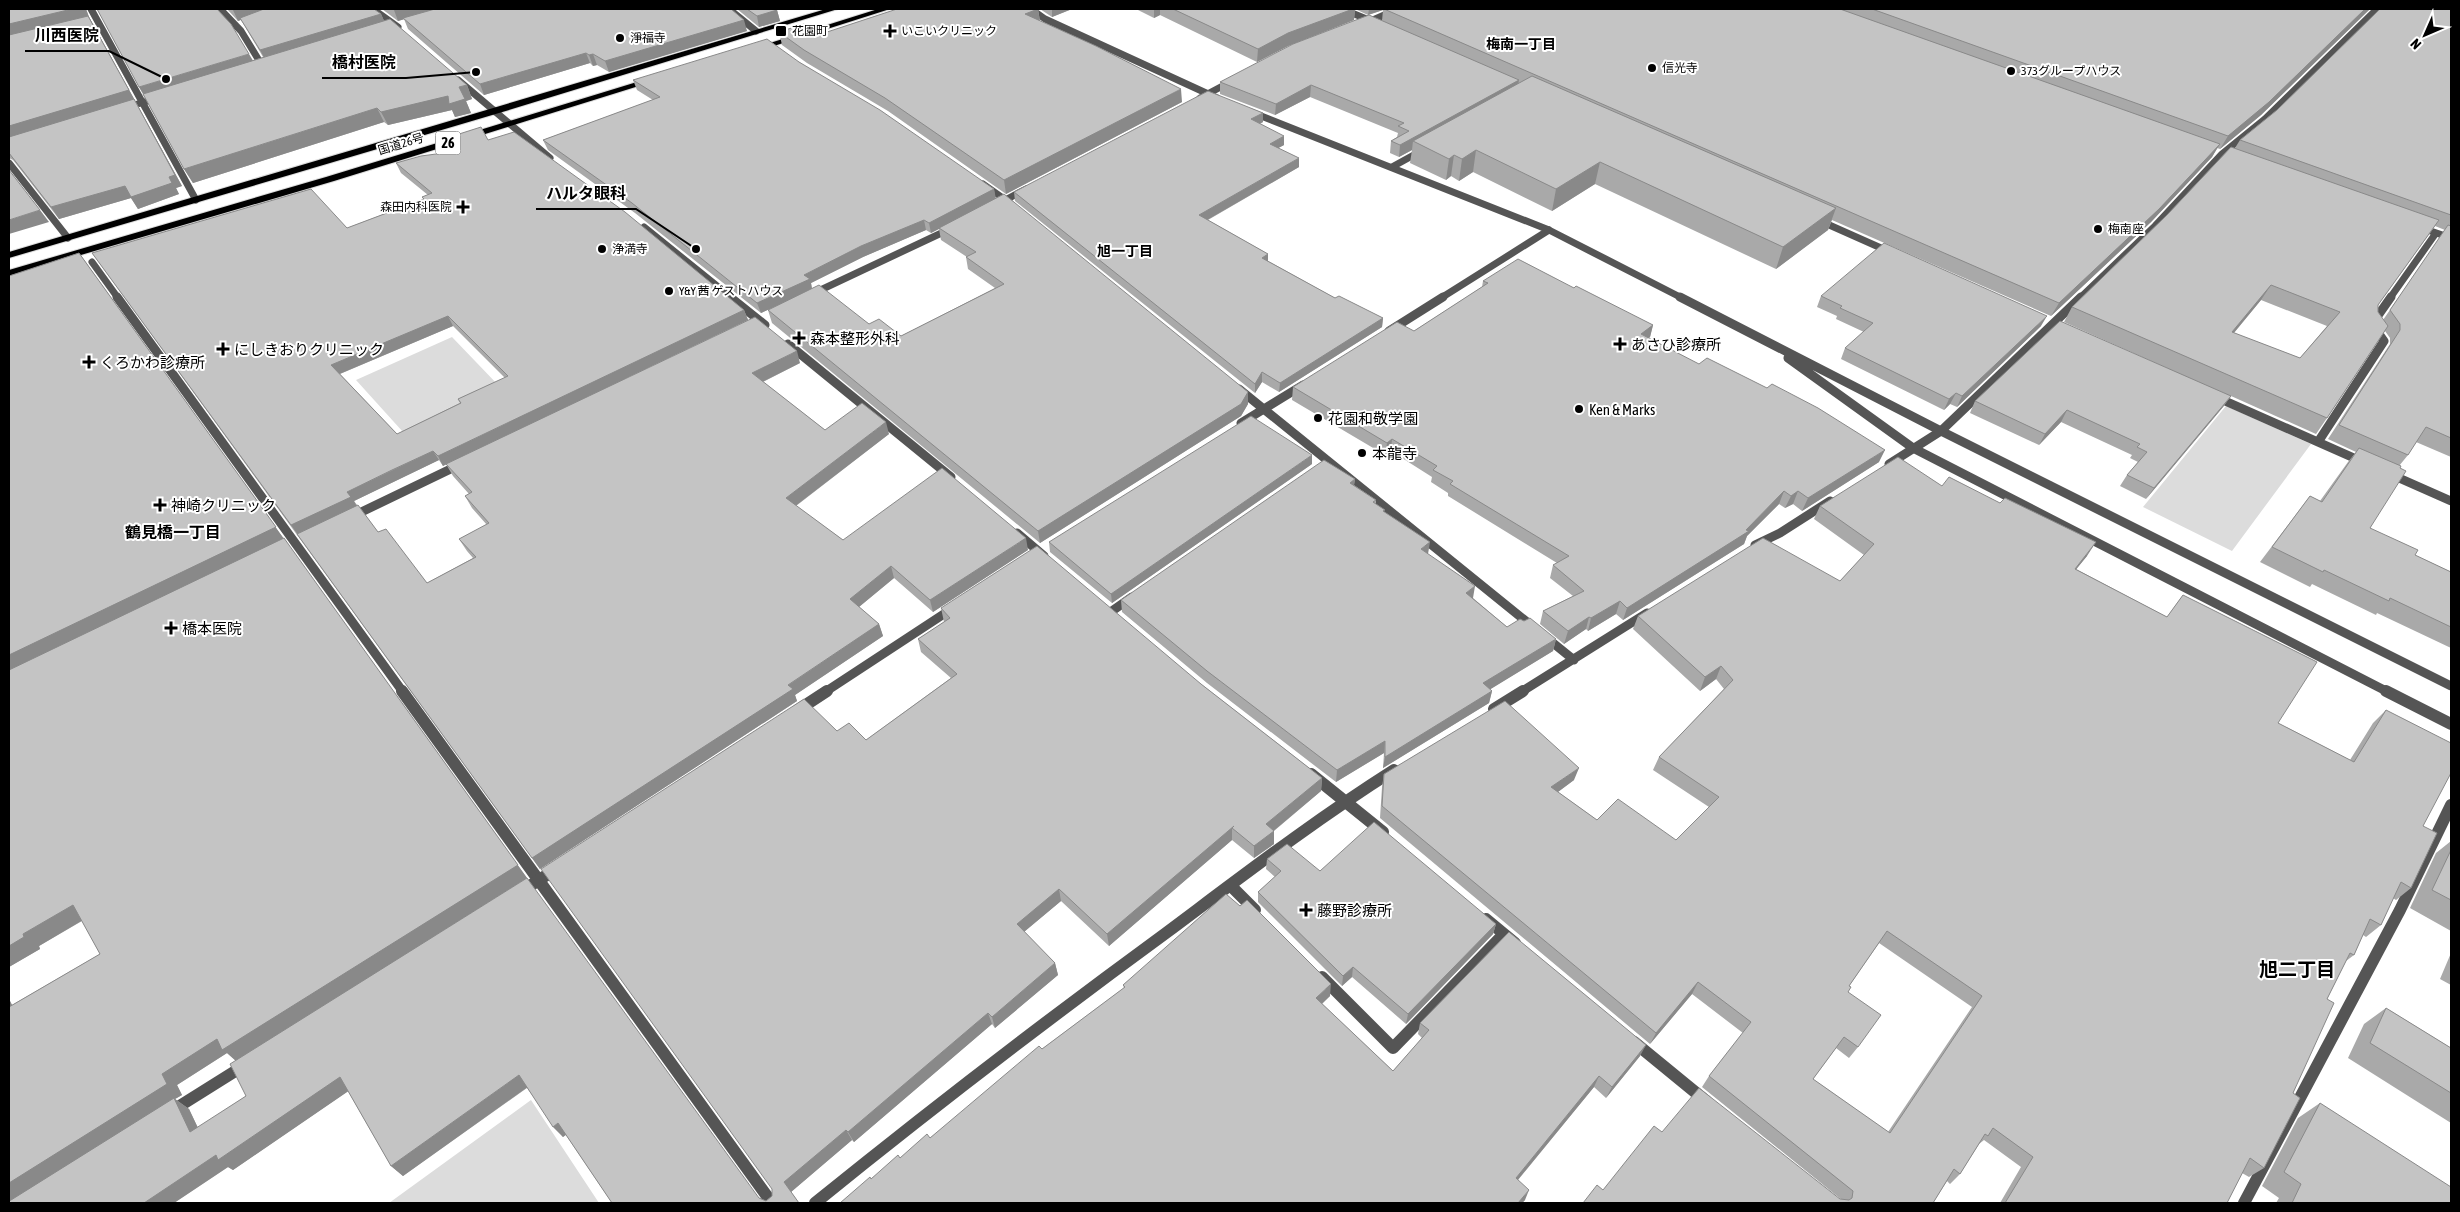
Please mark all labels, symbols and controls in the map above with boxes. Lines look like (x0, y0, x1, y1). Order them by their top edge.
north arrow (2400, 10, 2450, 60)
callout: 川西医院 (25, 20, 109, 51)
marker: 花園町 (774, 24, 788, 38)
place label: 花園町 (792, 24, 828, 38)
marker: いこいクリニック (883, 24, 897, 38)
place label: いこいクリニック (901, 24, 997, 38)
text: 川西医院 (35, 26, 99, 44)
place label: 淨福寺 (630, 31, 666, 45)
marker: 淨福寺 (614, 32, 626, 44)
district label: 梅南一丁目 (1486, 36, 1556, 52)
text: N (2407, 36, 2424, 53)
callout: 橋村医院 (322, 47, 406, 78)
text: 橋村医院 (332, 53, 396, 71)
place label: 信光寺 (1662, 61, 1698, 75)
marker: 信光寺 (1646, 62, 1658, 74)
place label: 373グループハウス (2021, 64, 2121, 78)
marker: 373グループハウス (2005, 65, 2017, 77)
street label: 国道26号 (376, 130, 426, 158)
road number: 26 (436, 132, 460, 154)
callout: ハルタ眼科 (536, 178, 636, 209)
text: ハルタ眼科 (546, 184, 626, 202)
place label: 森田内科医院 (380, 200, 452, 214)
marker: 森田内科医院 (456, 200, 470, 214)
place label: 梅南座 (2108, 222, 2144, 236)
marker: 梅南座 (2092, 223, 2104, 235)
place label: 浄満寺 (612, 242, 648, 256)
marker: 浄満寺 (596, 243, 608, 255)
district label: 旭一丁目 (1097, 243, 1153, 259)
place label: Y&Y 茜 ゲストハウス (679, 284, 783, 298)
marker: Y&Y 茜 ゲストハウス (663, 285, 675, 297)
place label: 森本整形外科 (810, 330, 900, 347)
marker: 森本整形外科 (792, 331, 806, 345)
place label: あさひ診療所 (1631, 336, 1721, 353)
marker: あさひ診療所 (1613, 337, 1627, 351)
place label: にしきおりクリニック (234, 341, 384, 358)
marker: にしきおりクリニック (216, 342, 230, 356)
place label: くろかわ診療所 (100, 354, 205, 371)
marker: くろかわ診療所 (82, 355, 96, 369)
place label: Ken & Marks (1589, 401, 1655, 418)
marker: Ken & Marks (1573, 403, 1585, 415)
place label: 花園和敬学園 (1328, 410, 1418, 427)
marker: 花園和敬学園 (1312, 412, 1324, 424)
place label: 本龍寺 (1372, 445, 1417, 462)
marker: 本龍寺 (1356, 447, 1368, 459)
place label: 神崎クリニック (171, 497, 276, 514)
marker: 神崎クリニック (153, 498, 167, 512)
district label: 鶴見橋一丁目 (125, 523, 221, 541)
place label: 橋本医院 (182, 620, 242, 637)
marker: 橋本医院 (164, 621, 178, 635)
place label: 藤野診療所 (1317, 902, 1392, 919)
marker: 藤野診療所 (1299, 903, 1313, 917)
district label: 旭二丁目 (2259, 958, 2335, 980)

